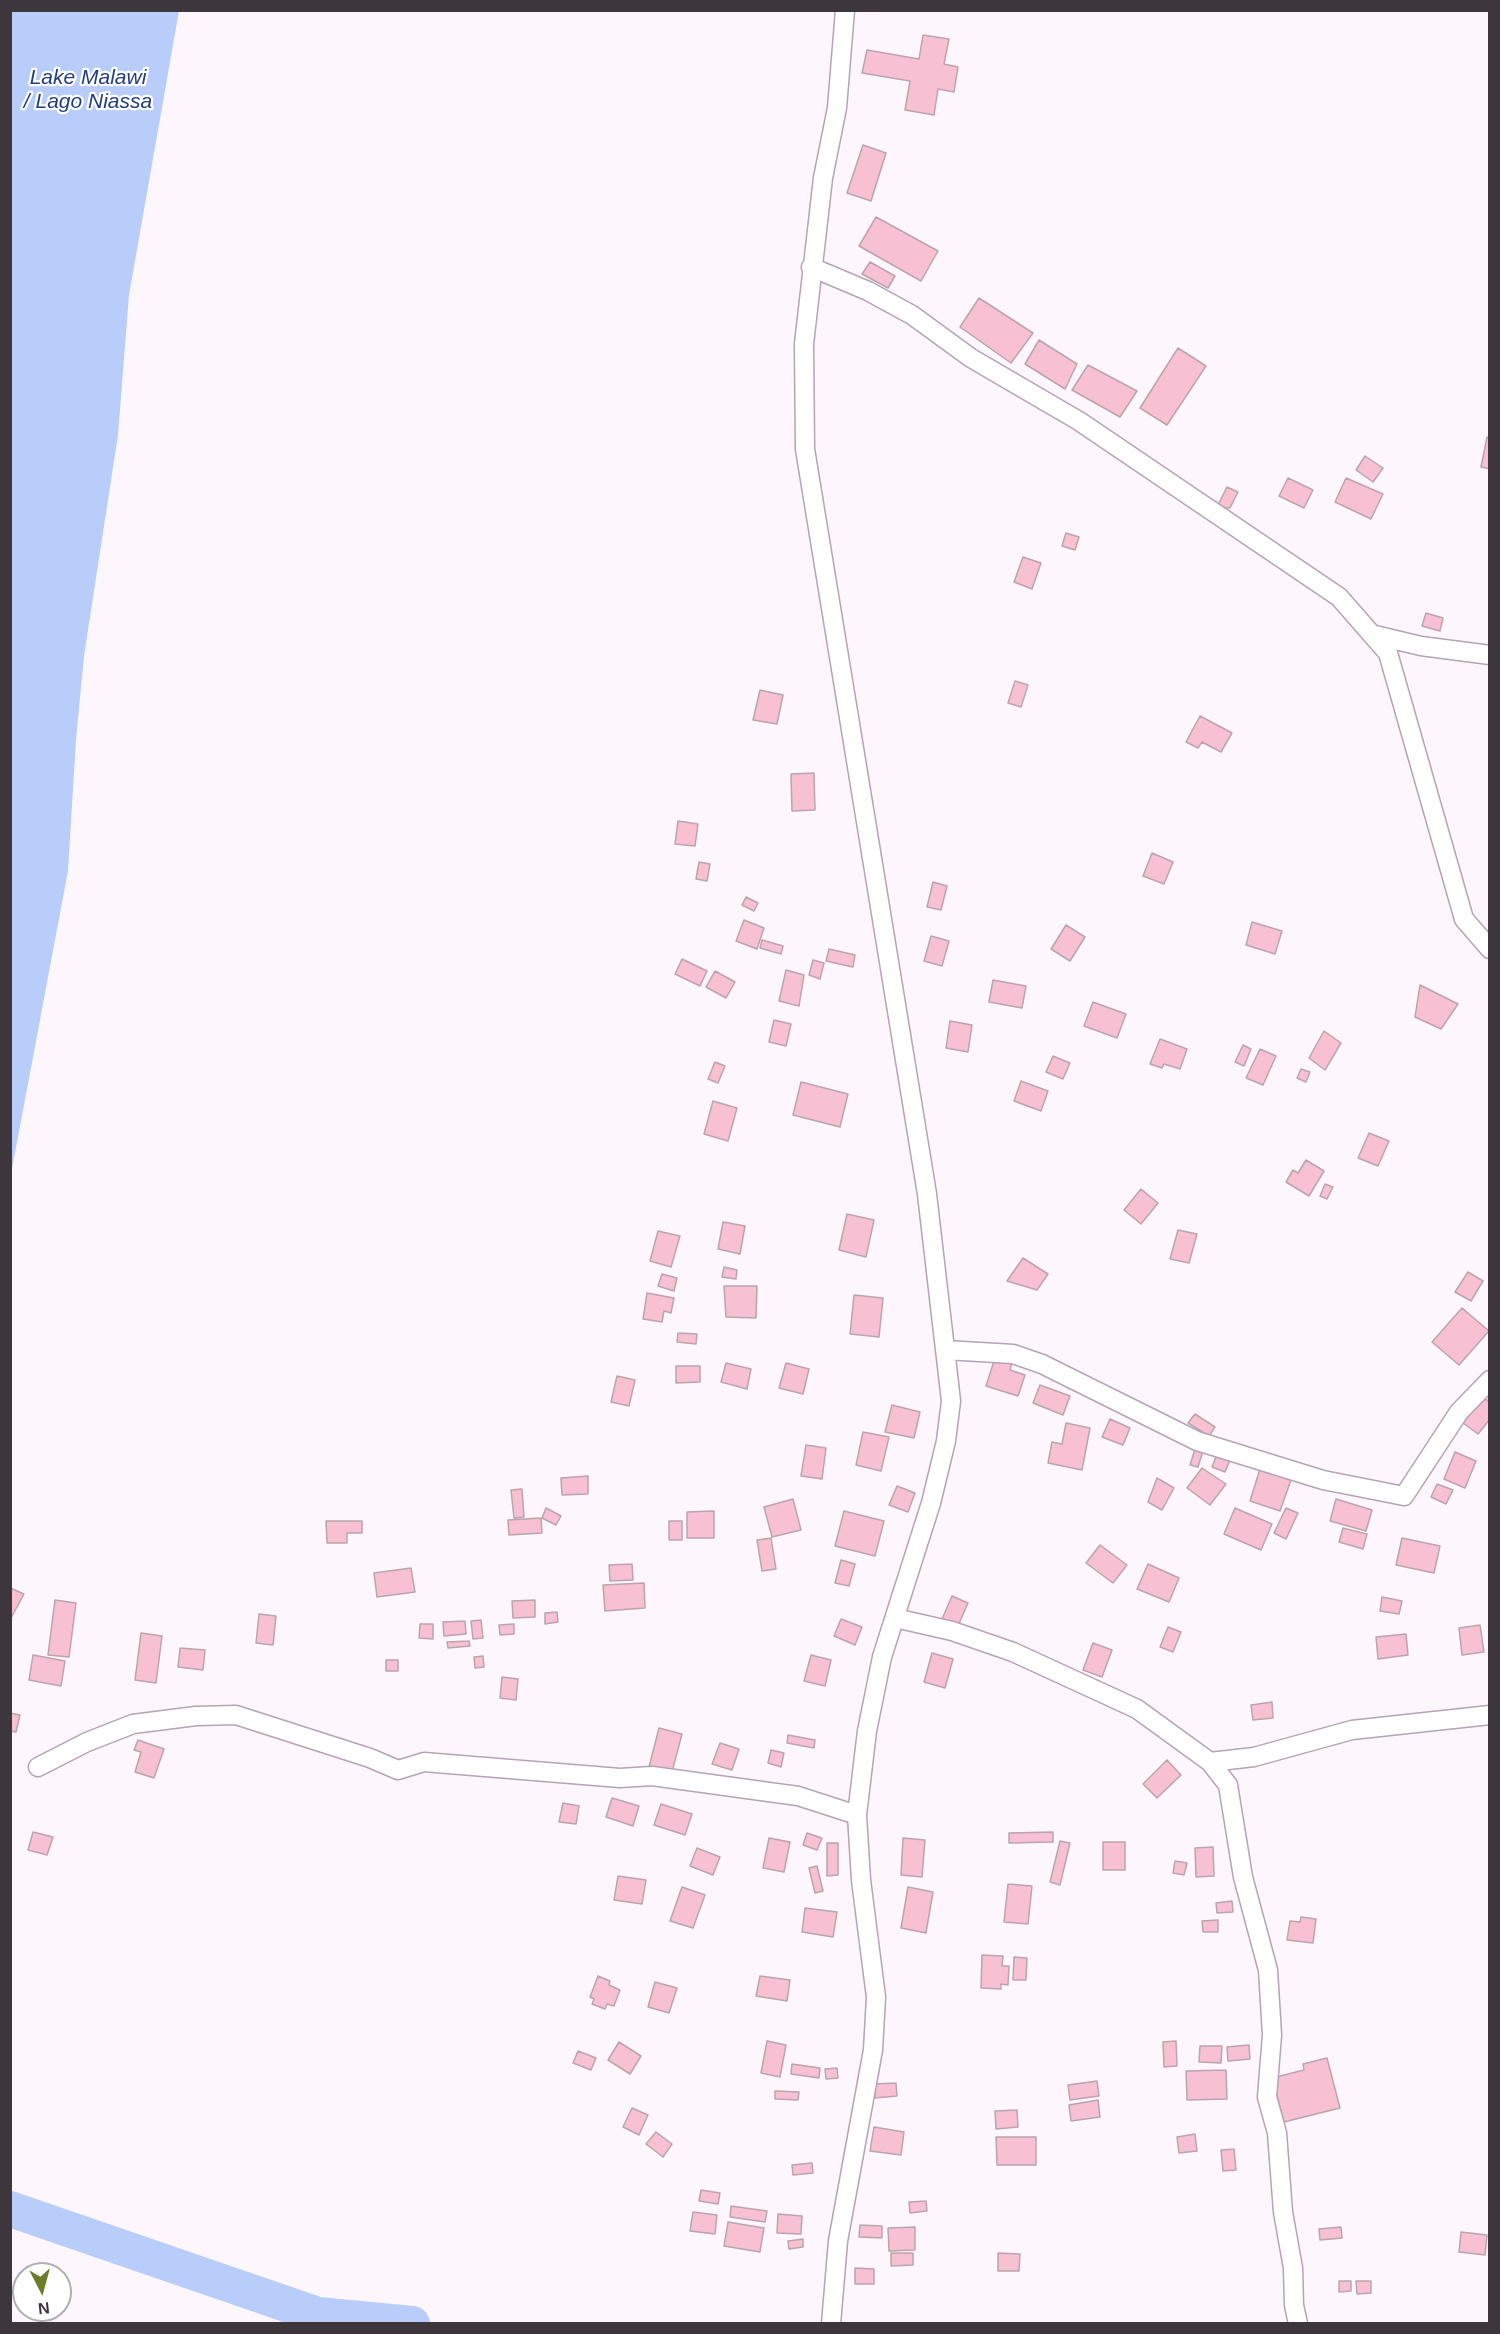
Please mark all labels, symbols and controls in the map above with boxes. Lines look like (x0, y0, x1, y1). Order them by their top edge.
water label: Lake Malawi / Lago Niassa (24, 65, 152, 115)
north arrow (12, 2262, 72, 2322)
text: N (37, 2299, 50, 2317)

